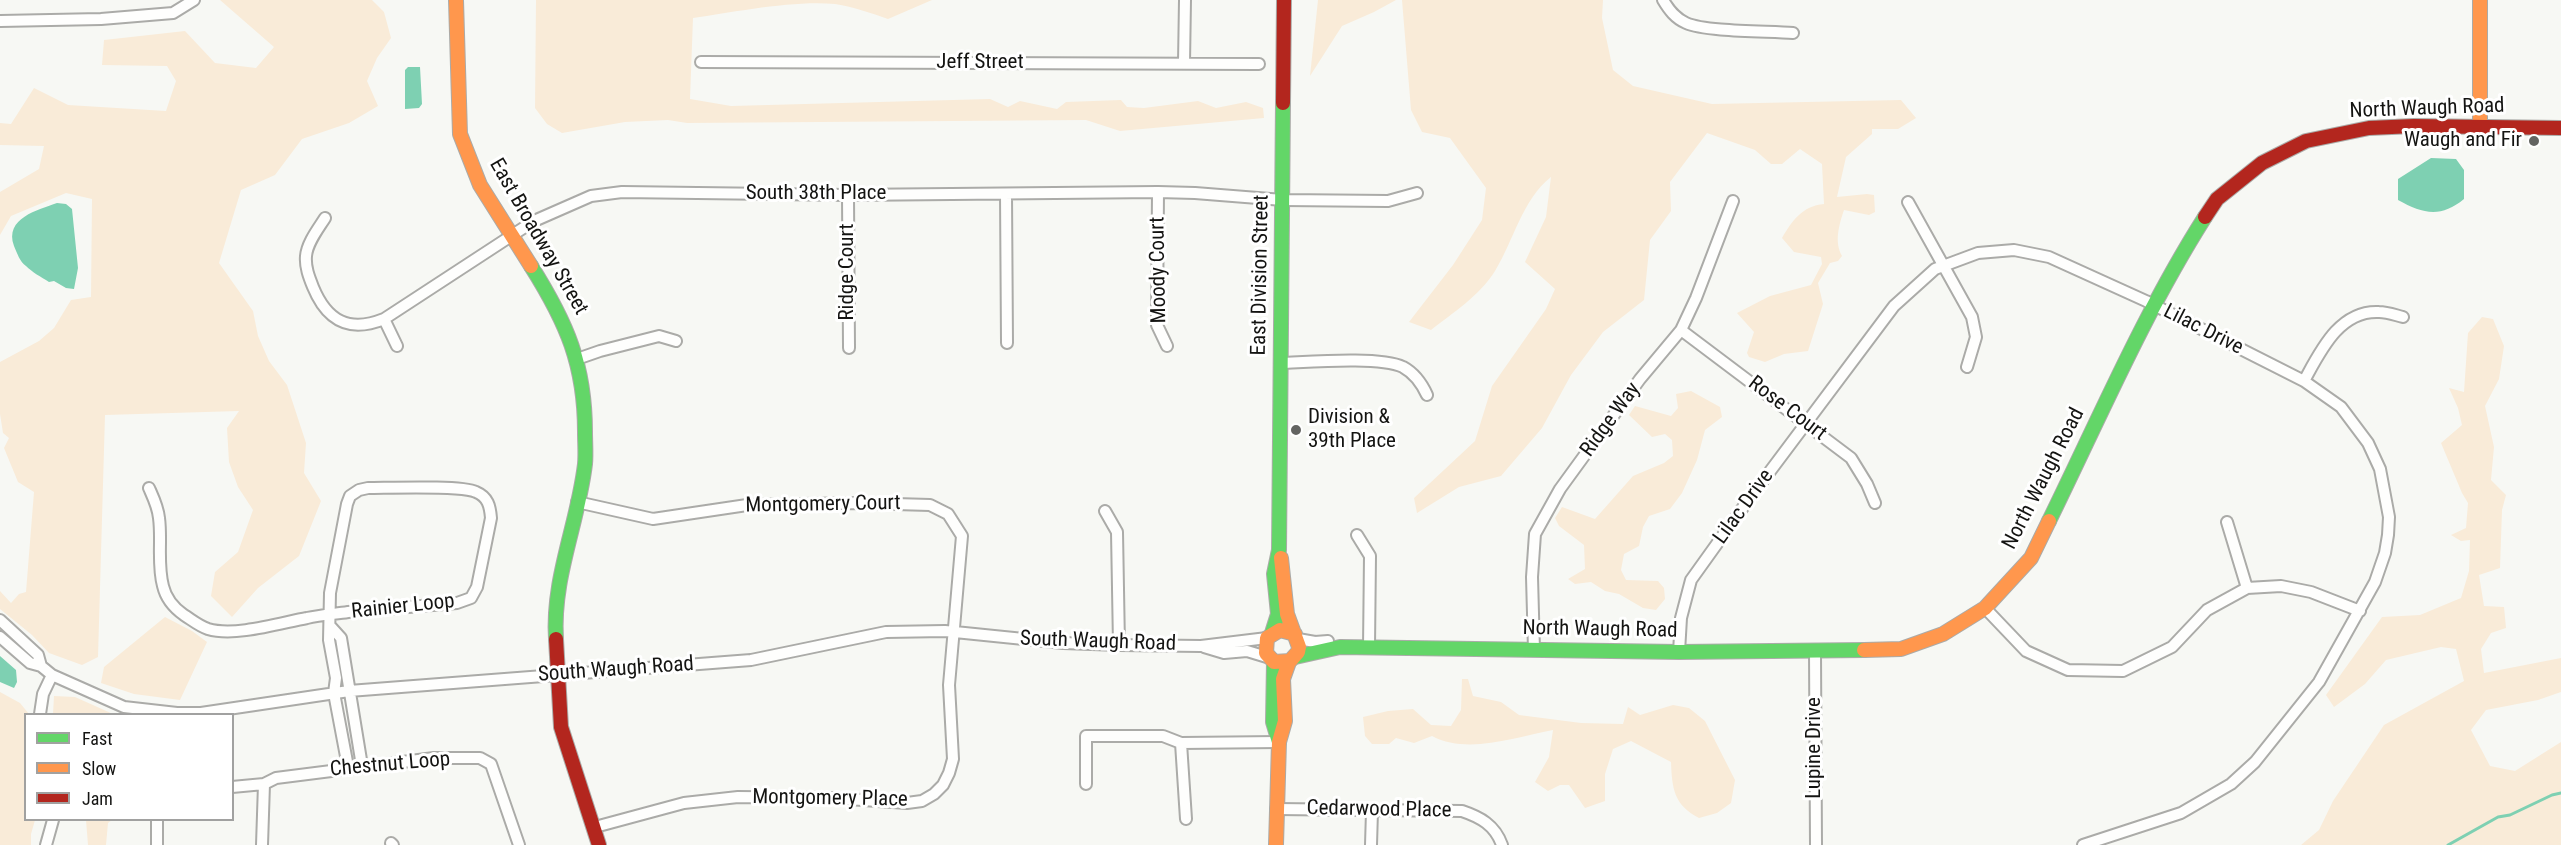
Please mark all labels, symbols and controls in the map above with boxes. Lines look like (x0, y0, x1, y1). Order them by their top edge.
street label: Jeff Street (936, 50, 1024, 76)
street label: North Waugh Road (2349, 94, 2505, 124)
place label: Waugh and Fir (2404, 128, 2522, 154)
marker: Waugh and Fir (2527, 134, 2541, 148)
street label: East Broadway Street (483, 154, 593, 320)
street label: South 38th Place (746, 181, 886, 207)
street label: East Division Street (1247, 194, 1275, 356)
street label: Moody Court (1145, 216, 1173, 324)
street label: Ridge Court (835, 223, 861, 321)
street label: Lilac Drive (2159, 299, 2247, 361)
street label: Rose Court (1743, 371, 1831, 447)
street label: Ridge Way (1576, 378, 1646, 462)
street label: North Waugh Road (1998, 404, 2090, 554)
place label: Division & 39th Place (1308, 405, 1396, 455)
marker: Division & 39th Place (1289, 423, 1303, 437)
street label: Lilac Drive (1709, 465, 1779, 549)
street label: Montgomery Court (745, 491, 901, 519)
street label: Rainier Loop (350, 589, 456, 625)
street label: North Waugh Road (1522, 616, 1678, 644)
street label: South Waugh Road (1020, 627, 1176, 657)
street label: South Waugh Road (537, 652, 695, 688)
street label: Lupine Drive (1802, 697, 1828, 799)
legend (24, 713, 234, 821)
text: Fast (82, 728, 113, 749)
street label: Chestnut Loop (329, 747, 451, 783)
text: Slow (82, 758, 116, 779)
street label: Montgomery Place (752, 785, 908, 813)
text: Jam (82, 788, 113, 809)
street label: Cedarwood Place (1306, 796, 1452, 824)

